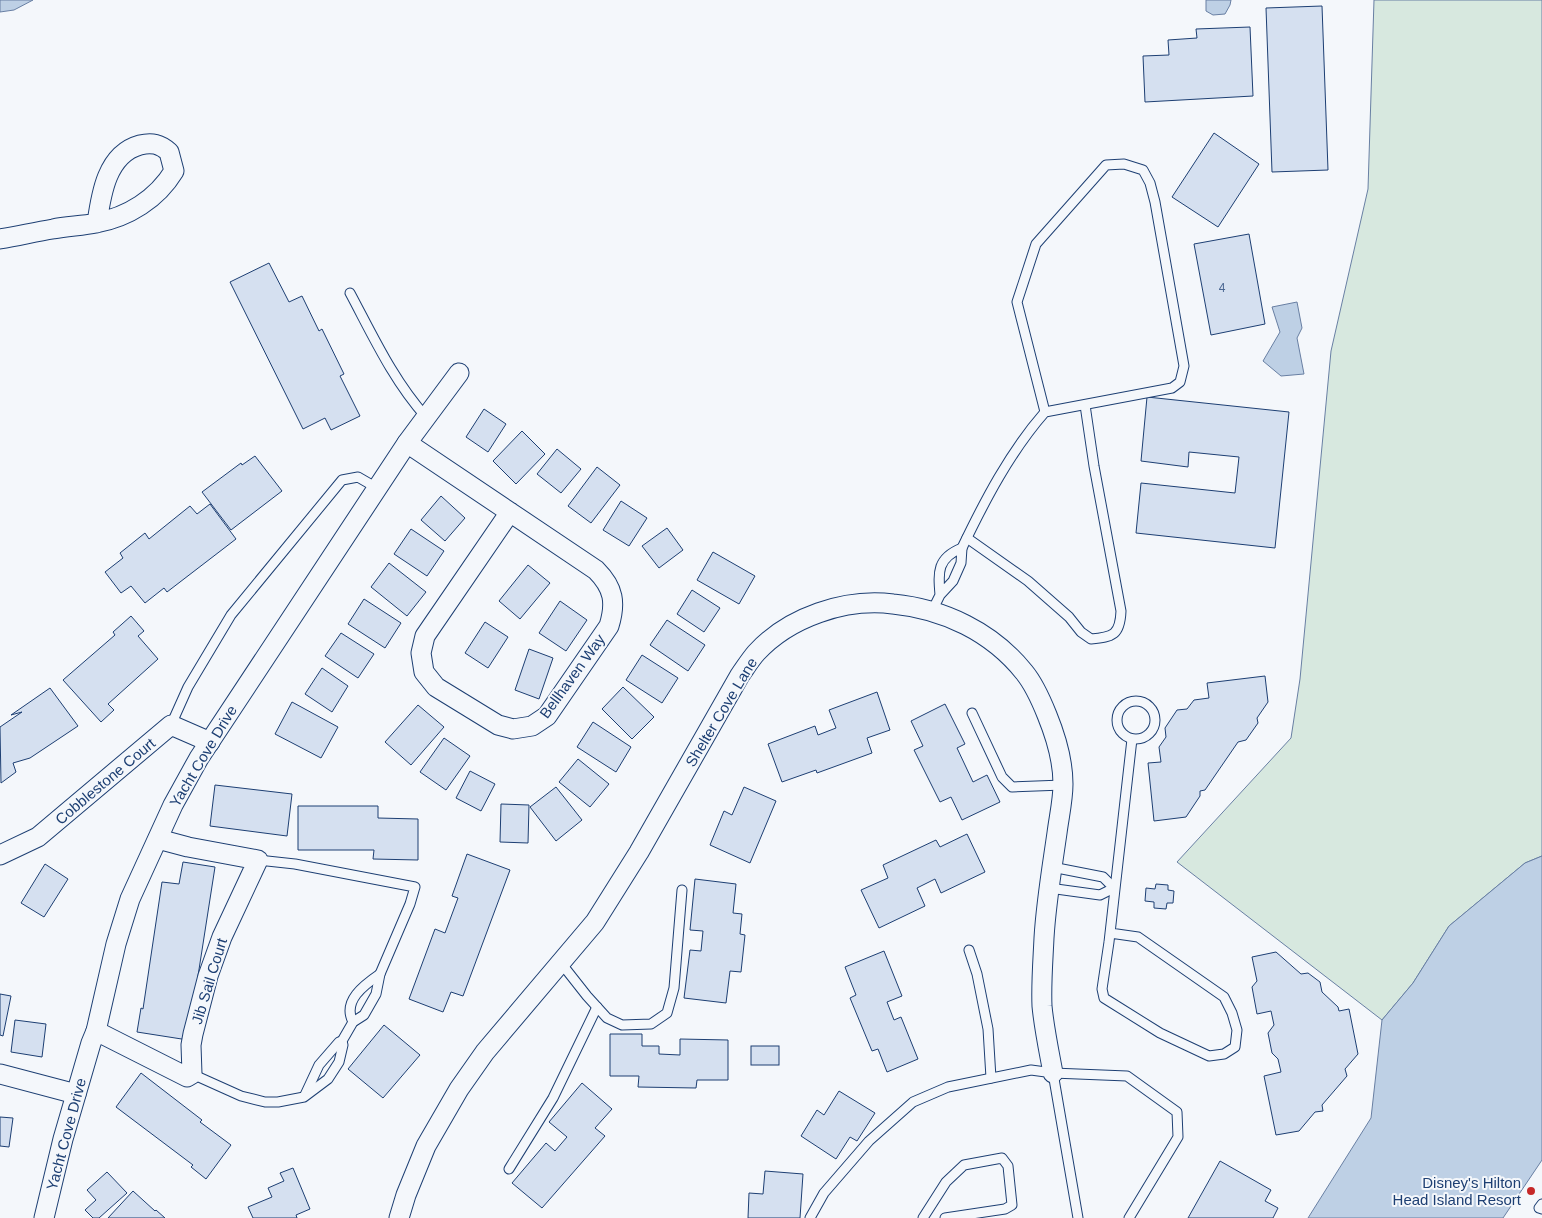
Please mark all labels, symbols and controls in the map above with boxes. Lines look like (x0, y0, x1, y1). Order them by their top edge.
house number: 4 (1219, 281, 1226, 295)
street label: Bellhaven Way (536, 630, 608, 721)
street label: Shelter Cove Lane (682, 654, 760, 770)
street label: Yacht Cove Drive (166, 702, 240, 810)
street label: Cobblestone Court (52, 734, 159, 828)
street label: Jib Sail Court (188, 935, 230, 1026)
street label: Yacht Cove Drive (43, 1076, 89, 1192)
place label: Disney's Hilton Head Island Resort (1393, 1174, 1522, 1208)
marker: Disney's Hilton Head Island Resort (1525, 1185, 1537, 1197)

